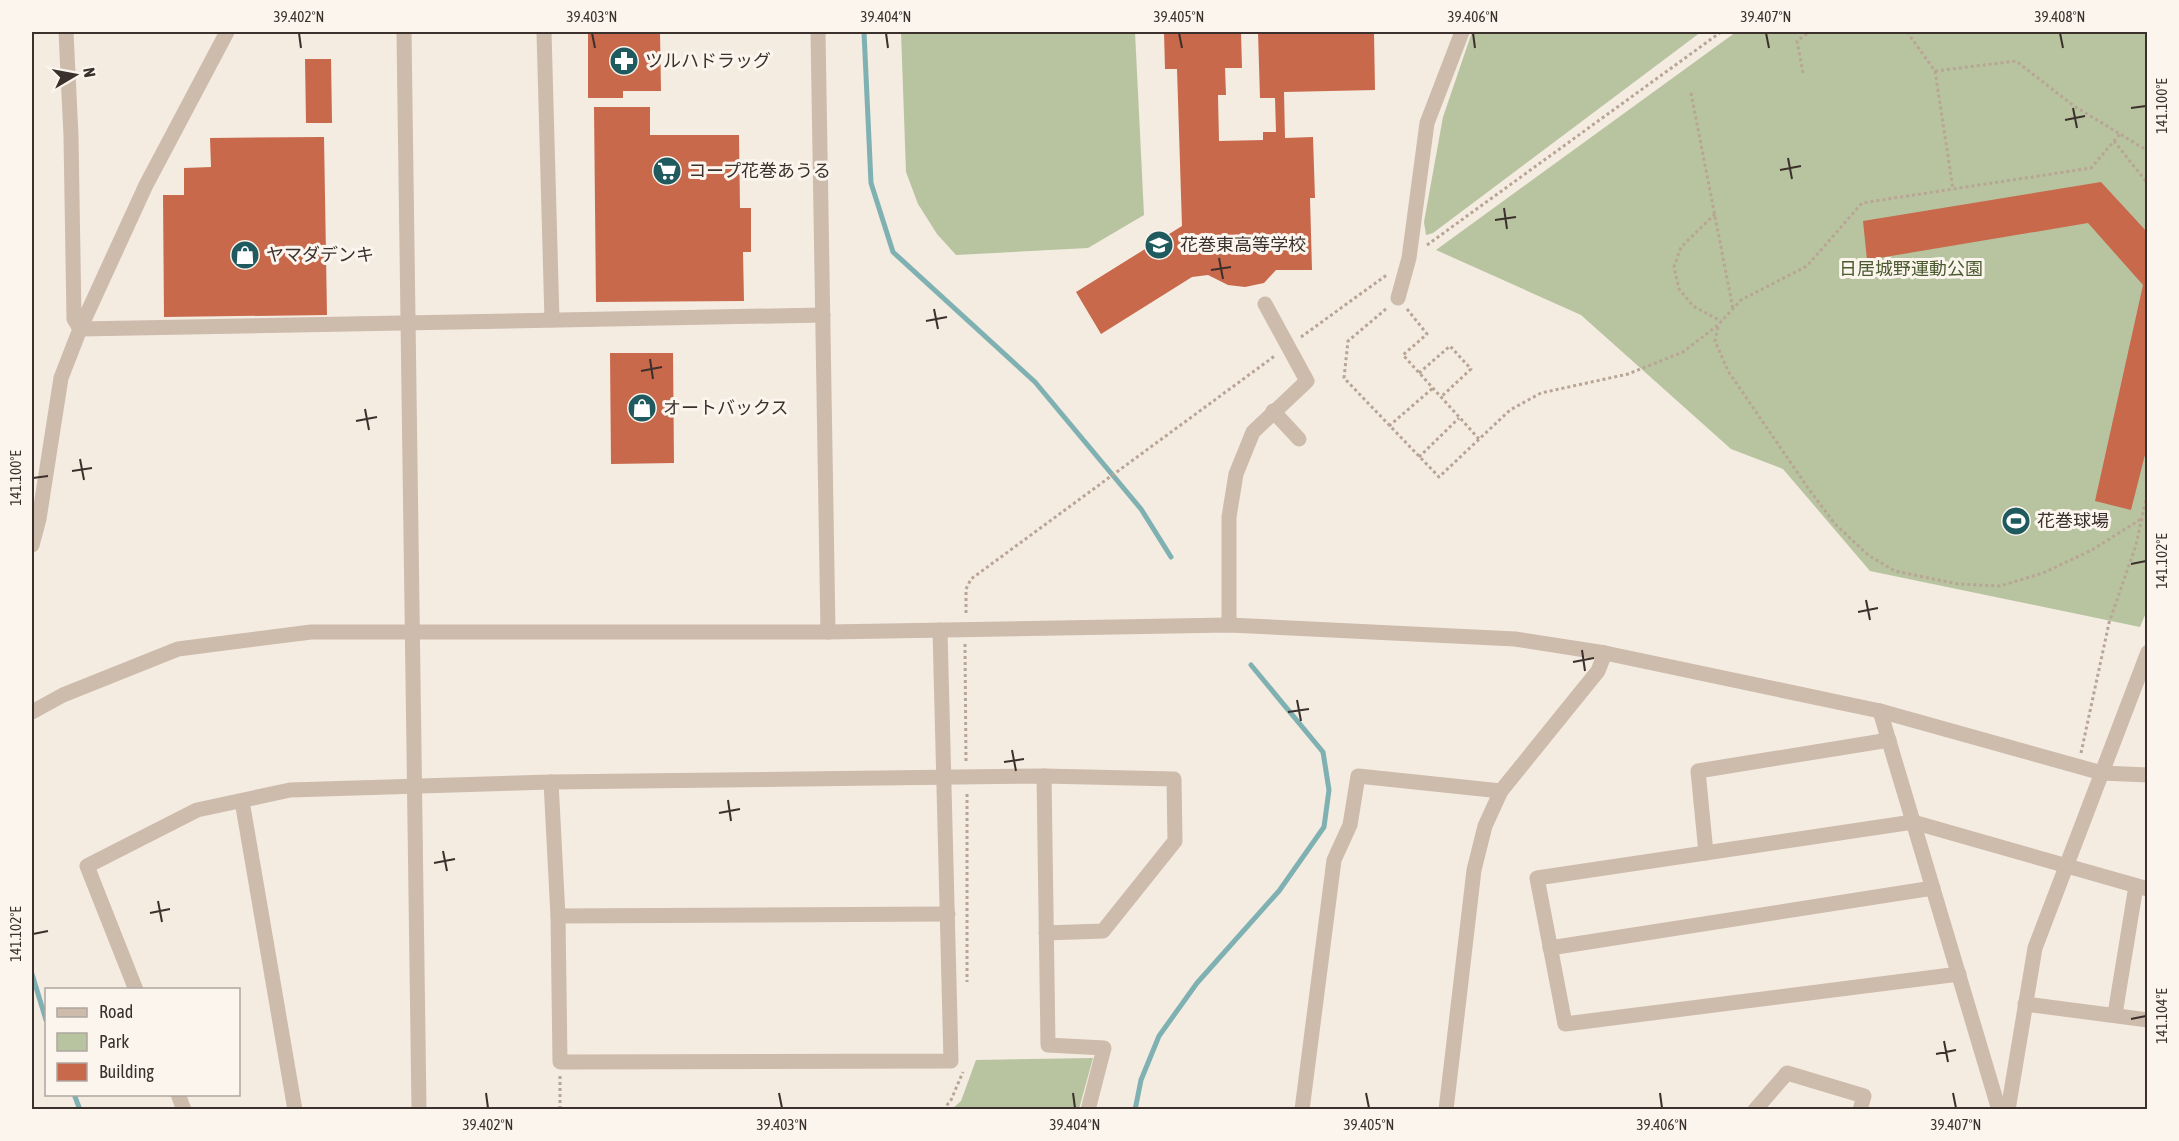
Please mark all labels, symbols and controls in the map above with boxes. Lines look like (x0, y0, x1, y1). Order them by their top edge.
text: 39.402°N (274, 8, 324, 25)
text: 39.403°N (567, 8, 617, 25)
text: 39.404°N (861, 8, 911, 25)
text: 39.405°N (1154, 8, 1204, 25)
text: 39.406°N (1448, 8, 1498, 25)
text: 39.407°N (1741, 8, 1791, 25)
text: 39.408°N (2035, 8, 2085, 25)
north arrow (45, 45, 105, 105)
pharmacy icon: ツルハドラッグ (608, 45, 640, 77)
place label: ツルハドラッグ (645, 50, 771, 71)
text: N (80, 66, 99, 79)
text: 141.100°E (2153, 78, 2170, 134)
supermarket icon: コープ花巻あうる (651, 155, 683, 187)
place label: コープ花巻あうる (688, 160, 831, 181)
school or university icon: 花巻東高等学校 (1143, 229, 1175, 261)
place label: 花巻東高等学校 (1180, 234, 1306, 255)
shop icon: ヤマダデンキ (229, 239, 261, 271)
place label: ヤマダデンキ (266, 244, 374, 265)
park label: 日居城野運動公園 (1839, 258, 1983, 279)
shop icon: オートバックス (626, 392, 658, 424)
place label: オートバックス (663, 397, 788, 418)
text: 141.100°E (7, 450, 24, 506)
sports icon: 花巻球場 (2000, 505, 2032, 537)
place label: 花巻球場 (2037, 510, 2109, 531)
text: 141.102°E (2153, 533, 2170, 589)
text: 141.102°E (7, 906, 24, 962)
legend (45, 988, 240, 1096)
text: 141.104°E (2153, 988, 2170, 1044)
text: Road (99, 1001, 133, 1022)
text: Park (99, 1031, 129, 1052)
text: Building (99, 1061, 154, 1082)
text: 39.402°N (463, 1116, 513, 1133)
text: 39.403°N (757, 1116, 807, 1133)
text: 39.404°N (1050, 1116, 1100, 1133)
text: 39.405°N (1344, 1116, 1394, 1133)
text: 39.406°N (1637, 1116, 1687, 1133)
text: 39.407°N (1931, 1116, 1981, 1133)

